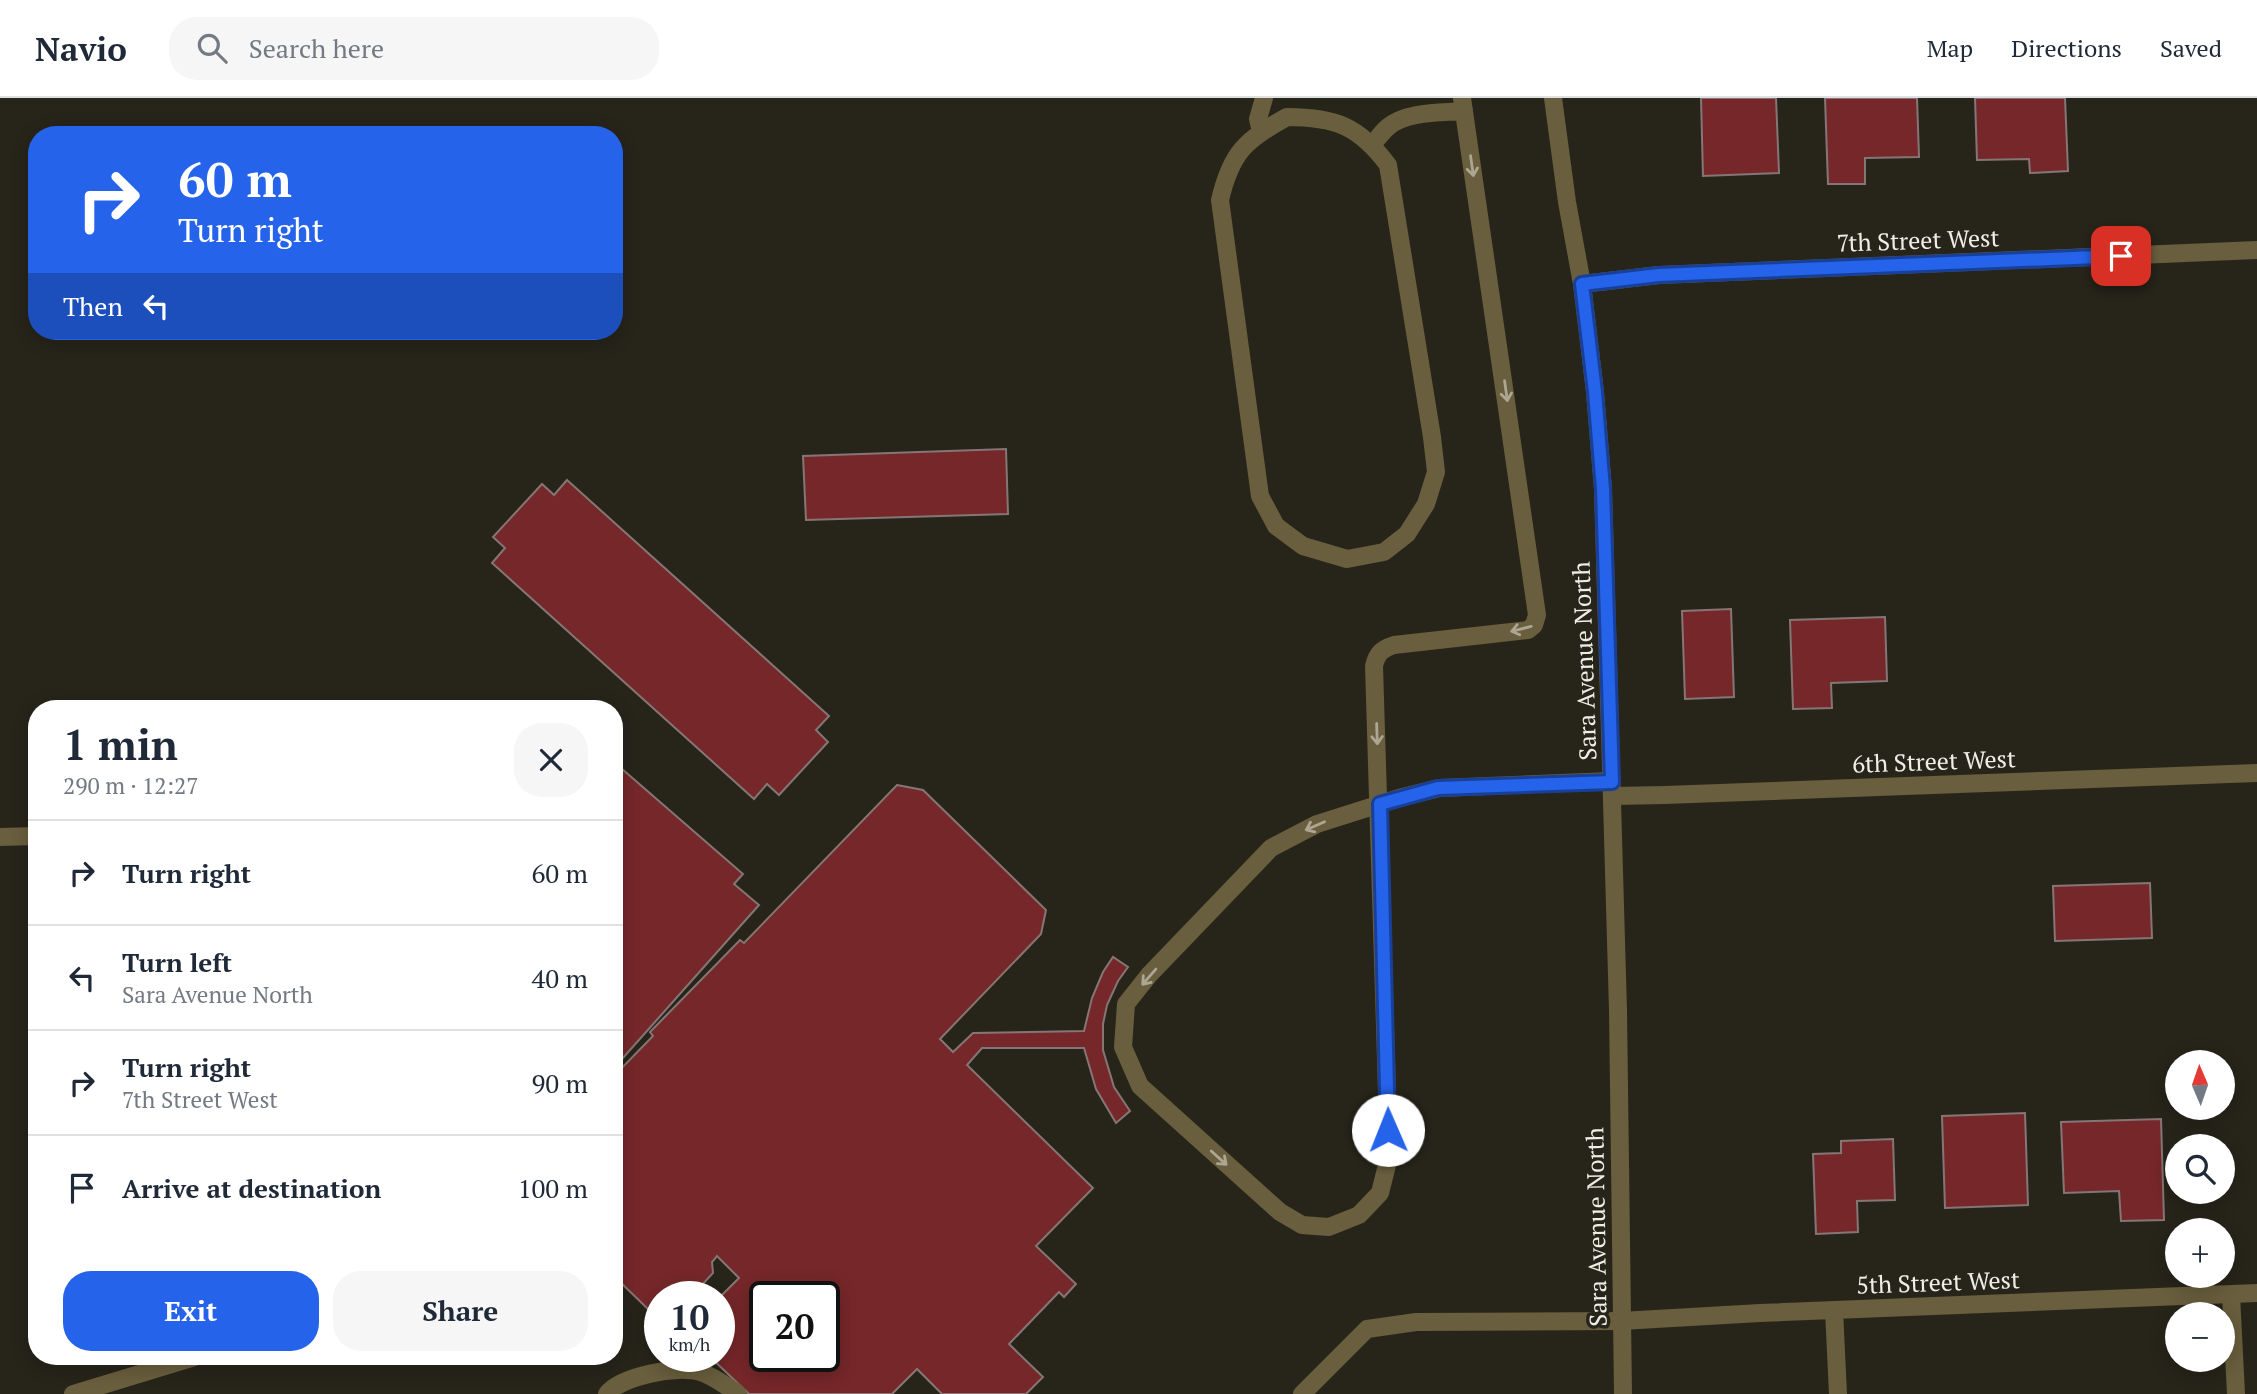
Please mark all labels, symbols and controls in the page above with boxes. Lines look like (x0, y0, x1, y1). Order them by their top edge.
search box (169, 17, 659, 80)
text: Navio (35, 27, 127, 70)
icon: search (193, 29, 231, 67)
text: Search here (249, 31, 384, 65)
text: Map (1927, 32, 1973, 64)
text: Directions (2011, 32, 2122, 64)
text: Saved (2160, 32, 2222, 64)
text: 60 m (178, 146, 292, 211)
icon: right (63, 154, 154, 245)
one-way arrow (1466, 154, 1479, 176)
text: Turn right (178, 209, 324, 251)
street label: 7th Street West (1836, 221, 2000, 259)
pin (2091, 226, 2151, 286)
icon: arrive (2102, 237, 2140, 275)
icon: left (137, 287, 175, 325)
text: Then (63, 289, 123, 323)
one-way arrow (1499, 379, 1512, 401)
street label: Sara Avenue North (1565, 561, 1603, 761)
one-way arrow (1510, 623, 1532, 636)
text: 1 min (63, 716, 178, 772)
one-way arrow (1371, 722, 1384, 745)
button: close (514, 723, 588, 797)
street label: 6th Street West (1852, 742, 2016, 780)
text: 290 m · 12:27 (63, 770, 198, 801)
one-way arrow (1305, 820, 1326, 833)
icon: right (63, 854, 101, 892)
text: Turn right (122, 856, 251, 890)
text: 60 m (532, 856, 588, 890)
text: Turn left (122, 945, 232, 979)
icon: left (63, 959, 101, 997)
text: 40 m (532, 961, 588, 995)
one-way arrow (1140, 968, 1157, 985)
text: Sara Avenue North (122, 979, 313, 1010)
text: Turn right (122, 1050, 251, 1084)
north arrow (2165, 1050, 2235, 1120)
map controls (2165, 1050, 2235, 1372)
icon: right (63, 1064, 101, 1102)
text: 90 m (532, 1066, 588, 1100)
text: 7th Street West (122, 1084, 278, 1115)
position arrow (1351, 1093, 1425, 1167)
street label: Sara Avenue North (1578, 1127, 1614, 1327)
button: search (2165, 1134, 2235, 1204)
one-way arrow (1209, 1150, 1227, 1166)
icon: arrive (63, 1169, 101, 1207)
text: Arrive at destination (122, 1171, 381, 1205)
text: 100 m (518, 1171, 588, 1205)
button: + (2165, 1218, 2235, 1288)
street label: 5th Street West (1856, 1263, 2020, 1301)
button: Exit (63, 1271, 319, 1351)
button: Share (333, 1271, 588, 1351)
speed limit sign: 20 (749, 1281, 840, 1372)
text: 10 (670, 1294, 709, 1340)
button: − (2165, 1302, 2235, 1372)
text: km/h (669, 1332, 710, 1356)

